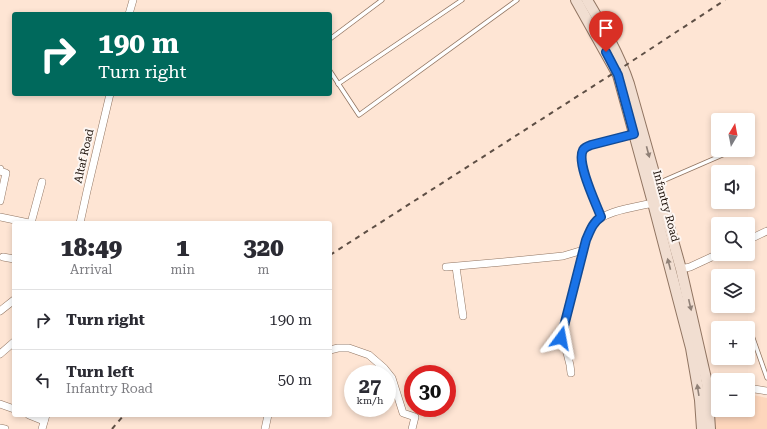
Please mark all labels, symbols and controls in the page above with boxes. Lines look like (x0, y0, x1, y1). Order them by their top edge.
pin (589, 11, 623, 52)
icon: arrive (595, 17, 617, 39)
text: 190 m (98, 27, 179, 60)
icon: right (32, 28, 84, 80)
text: Turn right (98, 61, 186, 82)
north arrow (711, 113, 755, 157)
map controls (711, 113, 755, 417)
street label: Altaf Road (71, 128, 97, 184)
one-way arrow (645, 147, 651, 159)
button: sound (711, 165, 755, 209)
street label: Infantry Road (650, 169, 682, 243)
button: search (711, 217, 755, 261)
text: 18:49 (60, 234, 122, 262)
text: 1 (176, 234, 189, 262)
text: 320 (243, 234, 284, 262)
one-way arrow (666, 257, 672, 269)
text: Arrival (70, 262, 112, 277)
text: min (170, 262, 195, 277)
text: m (257, 262, 269, 277)
button: layers (711, 269, 755, 313)
one-way arrow (687, 299, 693, 311)
icon: right (32, 309, 54, 331)
text: Turn right (66, 311, 145, 329)
text: 190 m (269, 311, 312, 329)
position arrow (540, 317, 582, 359)
button: + (711, 321, 755, 365)
text: Turn left (66, 363, 134, 381)
speed limit sign: 30 (404, 365, 456, 417)
icon: left (32, 369, 54, 391)
text: 50 m (278, 371, 312, 389)
button: − (711, 373, 755, 417)
text: 27 (359, 374, 381, 398)
text: Infantry Road (66, 381, 153, 396)
one-way arrow (695, 384, 701, 396)
text: km/h (357, 395, 383, 406)

